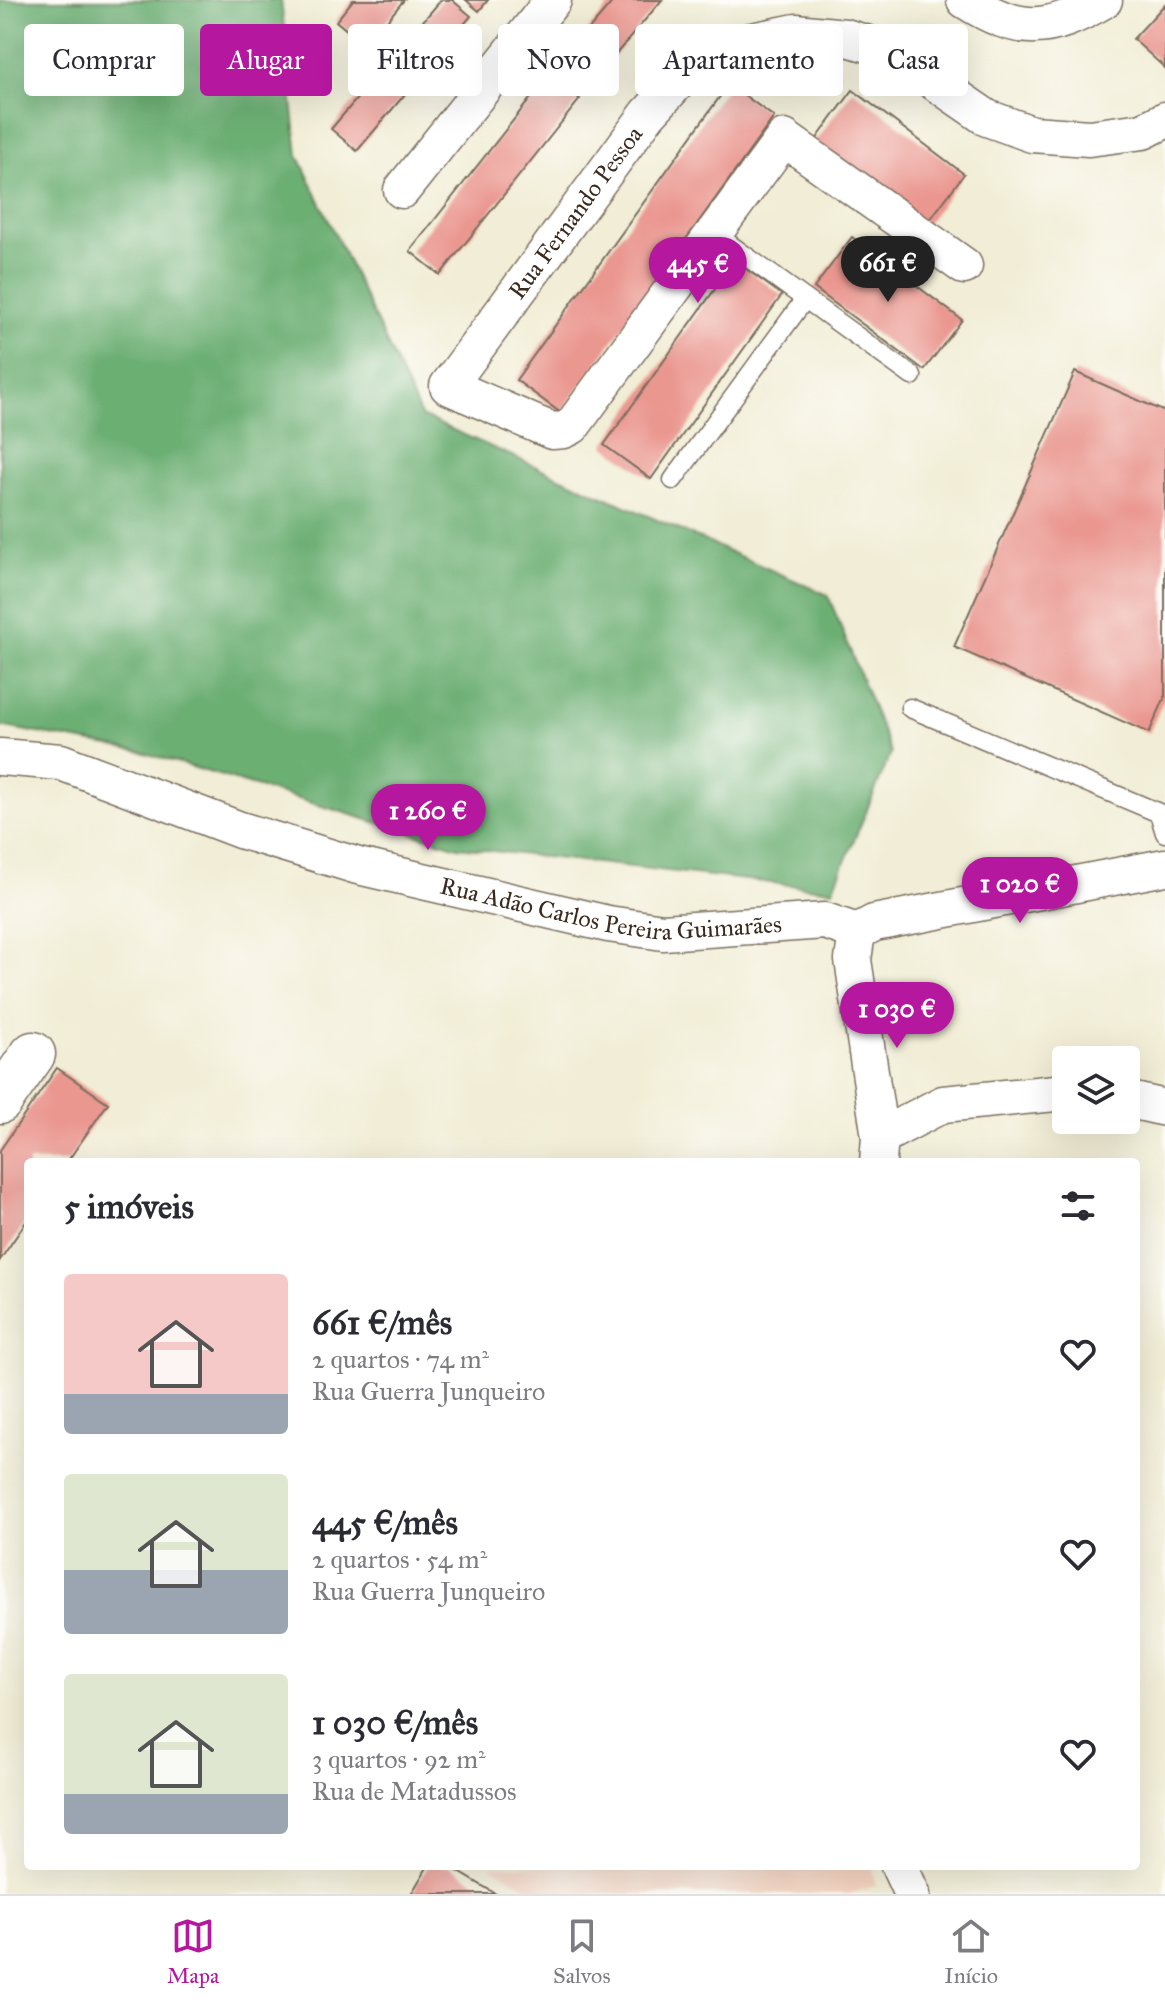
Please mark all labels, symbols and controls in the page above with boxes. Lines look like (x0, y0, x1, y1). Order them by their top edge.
chip: Comprar (24, 24, 184, 96)
chip: Alugar (200, 24, 332, 96)
chip: Filtros (348, 24, 482, 96)
chip: Novo (498, 24, 619, 96)
chip: Apartamento (635, 24, 843, 96)
chip: Casa (859, 24, 968, 96)
street label: Rua Fernando Pessoa (502, 119, 650, 305)
pin: 661 € (832, 236, 944, 304)
pin: 445 € (642, 237, 754, 305)
text: 661 € (859, 246, 917, 278)
text: 445 € (667, 247, 729, 279)
pin: 1 260 € (354, 784, 502, 852)
text: 1 260 € (389, 794, 467, 826)
pin: 1 020 € (946, 857, 1094, 925)
text: 1 020 € (980, 867, 1060, 899)
street label: Rua Adão Carlos Pereira Guimarães (437, 871, 783, 947)
pin: 1 030 € (823, 982, 971, 1050)
text: 1 030 € (858, 992, 936, 1024)
map controls (1052, 1046, 1140, 1134)
button: layers (1052, 1046, 1140, 1134)
icon: filters (1056, 1184, 1100, 1228)
text: 5 imóveis (64, 1186, 194, 1227)
text: 661 €/mês (312, 1302, 452, 1343)
icon: home (128, 1306, 224, 1402)
icon: heart (1056, 1332, 1100, 1376)
text: 2 quartos · 74 m² (312, 1343, 489, 1375)
text: Rua Guerra Junqueiro (312, 1375, 545, 1407)
text: 445 €/mês (312, 1502, 458, 1543)
icon: home (128, 1506, 224, 1602)
icon: heart (1056, 1532, 1100, 1576)
text: 2 quartos · 54 m² (312, 1543, 487, 1575)
text: Rua Guerra Junqueiro (312, 1575, 545, 1607)
text: 1 030 €/mês (312, 1702, 478, 1743)
icon: home (128, 1706, 224, 1802)
icon: heart (1056, 1732, 1100, 1776)
text: 3 quartos · 92 m² (312, 1743, 486, 1775)
text: Rua de Matadussos (312, 1775, 517, 1807)
tab: Mapa (167, 1914, 219, 1989)
tab: Salvos (553, 1914, 610, 1989)
tab: Início (944, 1914, 998, 1989)

